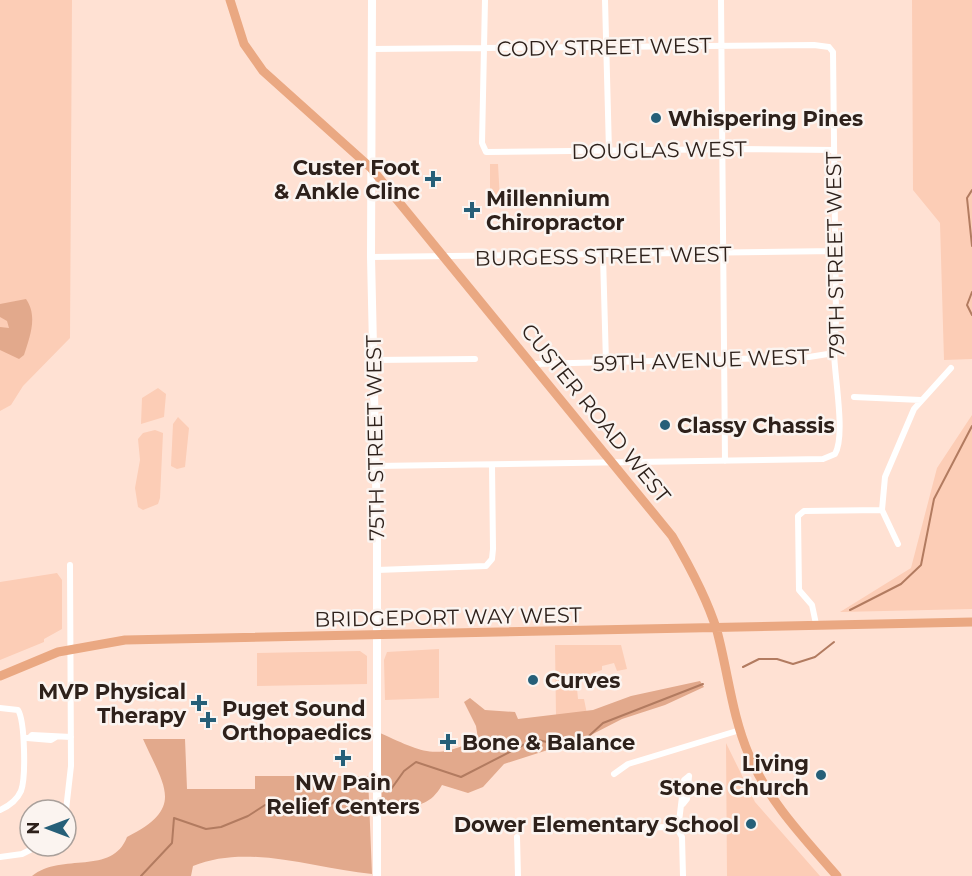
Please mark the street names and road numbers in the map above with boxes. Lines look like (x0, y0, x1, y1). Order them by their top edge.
street label: CODY STREET WEST (496, 33, 712, 61)
street label: DOUGLAS WEST (571, 136, 747, 164)
street label: 79TH STREET WEST (821, 151, 849, 359)
street label: BURGESS STREET WEST (474, 241, 732, 271)
street label: CUSTER ROAD WEST (516, 318, 676, 508)
street label: 75TH STREET WEST (361, 335, 389, 541)
street label: 59TH AVENUE WEST (592, 344, 810, 376)
street label: BRIDGEPORT WAY WEST (314, 602, 582, 632)

